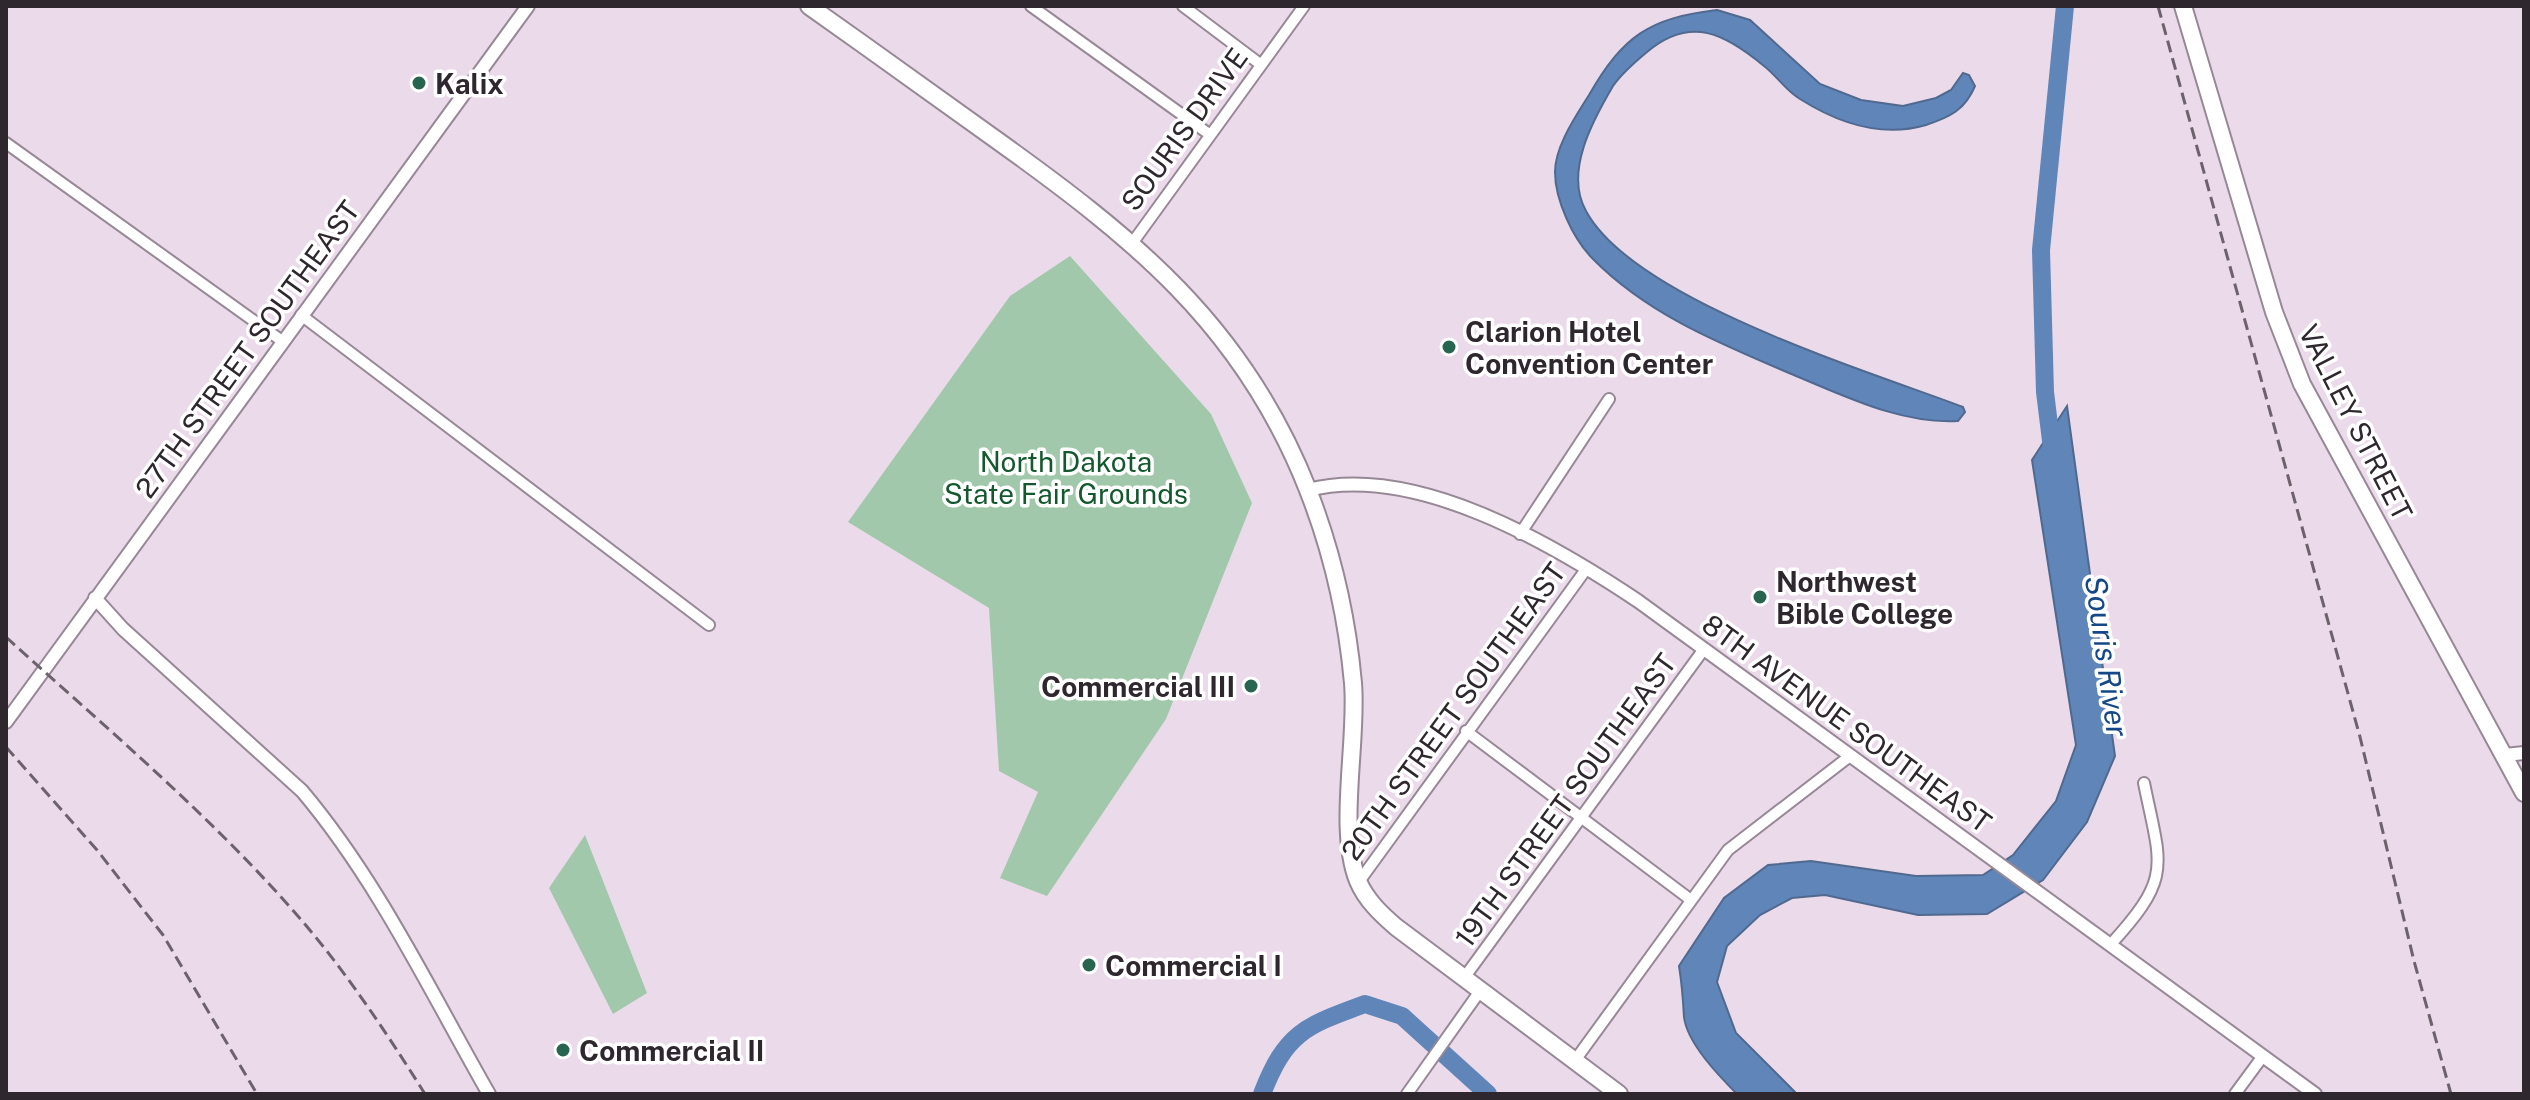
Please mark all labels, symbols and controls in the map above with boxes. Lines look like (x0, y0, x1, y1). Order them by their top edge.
street label: SOURIS DRIVE (1114, 41, 1254, 217)
place label: Kalix (435, 67, 504, 100)
marker: Kalix (410, 74, 428, 92)
street label: 27TH STREET SOUTHEAST (128, 194, 366, 504)
place label: Clarion Hotel Convention Center (1465, 315, 1713, 380)
street label: VALLEY STREET (2292, 319, 2420, 525)
marker: Clarion Hotel Convention Center (1440, 338, 1458, 356)
park label: North Dakota State Fair Grounds (944, 445, 1188, 510)
street label: 20TH STREET SOUTHEAST (1334, 556, 1572, 866)
place label: Northwest Bible College (1776, 565, 1953, 630)
water label: Souris River (2078, 573, 2136, 739)
marker: Northwest Bible College (1751, 588, 1769, 606)
street label: 8TH AVENUE SOUTHEAST (1696, 607, 1998, 839)
street label: 19TH STREET SOUTHEAST (1448, 647, 1682, 953)
place label: Commercial III (1041, 670, 1235, 703)
marker: Commercial III (1242, 677, 1260, 695)
place label: Commercial I (1105, 949, 1282, 982)
marker: Commercial I (1080, 956, 1098, 974)
place label: Commercial II (579, 1034, 764, 1067)
marker: Commercial II (554, 1041, 572, 1059)

